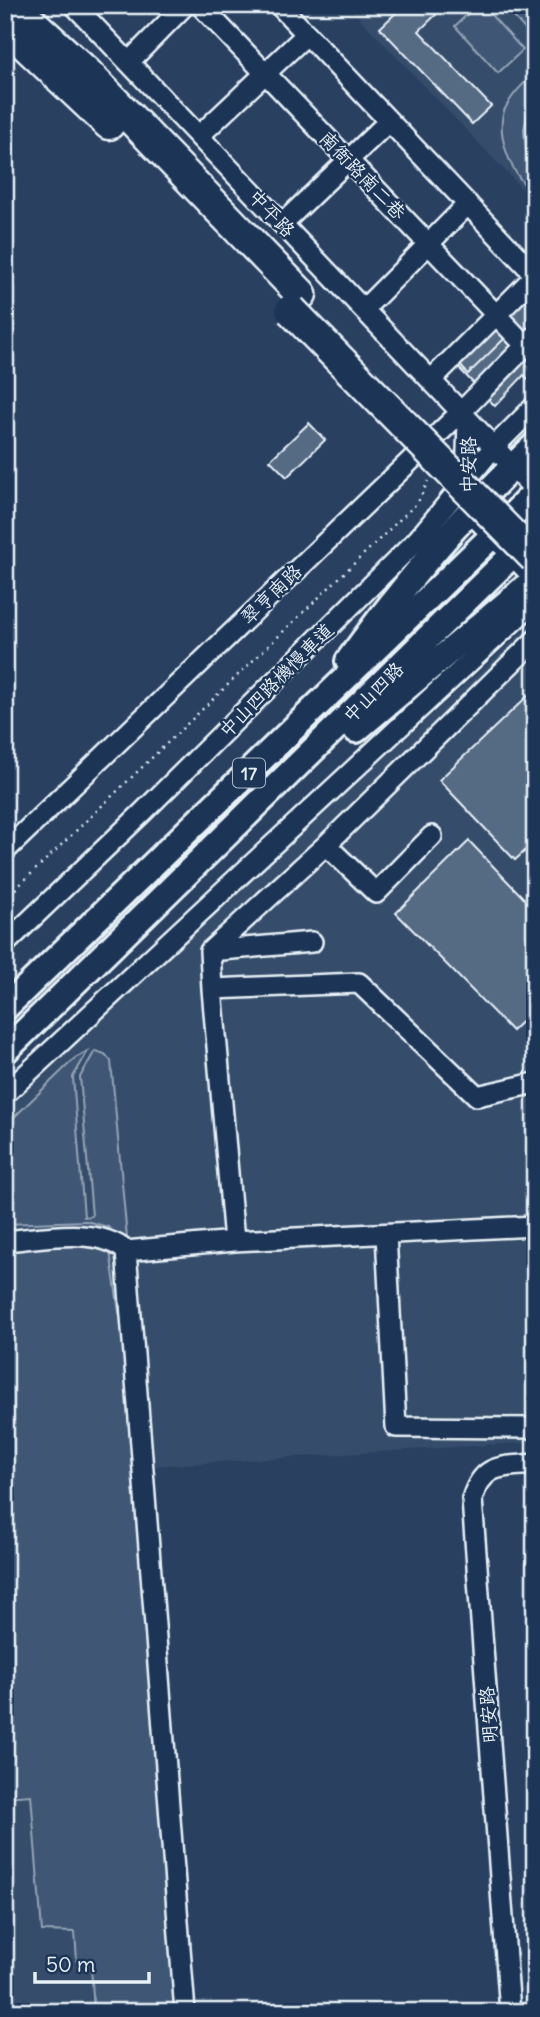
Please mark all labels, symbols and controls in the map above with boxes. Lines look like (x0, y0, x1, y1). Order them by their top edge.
street label: 南衙路南二巷 (315, 126, 411, 224)
street label: 中平路 (244, 184, 300, 242)
street label: 中安路 (456, 436, 480, 494)
street label: 翠亨南路 (235, 559, 307, 629)
street label: 中山四路機慢車道 (214, 618, 338, 742)
street label: 中山四路 (338, 657, 408, 727)
road number: 17 (233, 758, 265, 788)
street label: 明安路 (474, 1686, 502, 1744)
scale bar (35, 1940, 149, 1984)
text: 50 m (46, 1951, 95, 1978)

